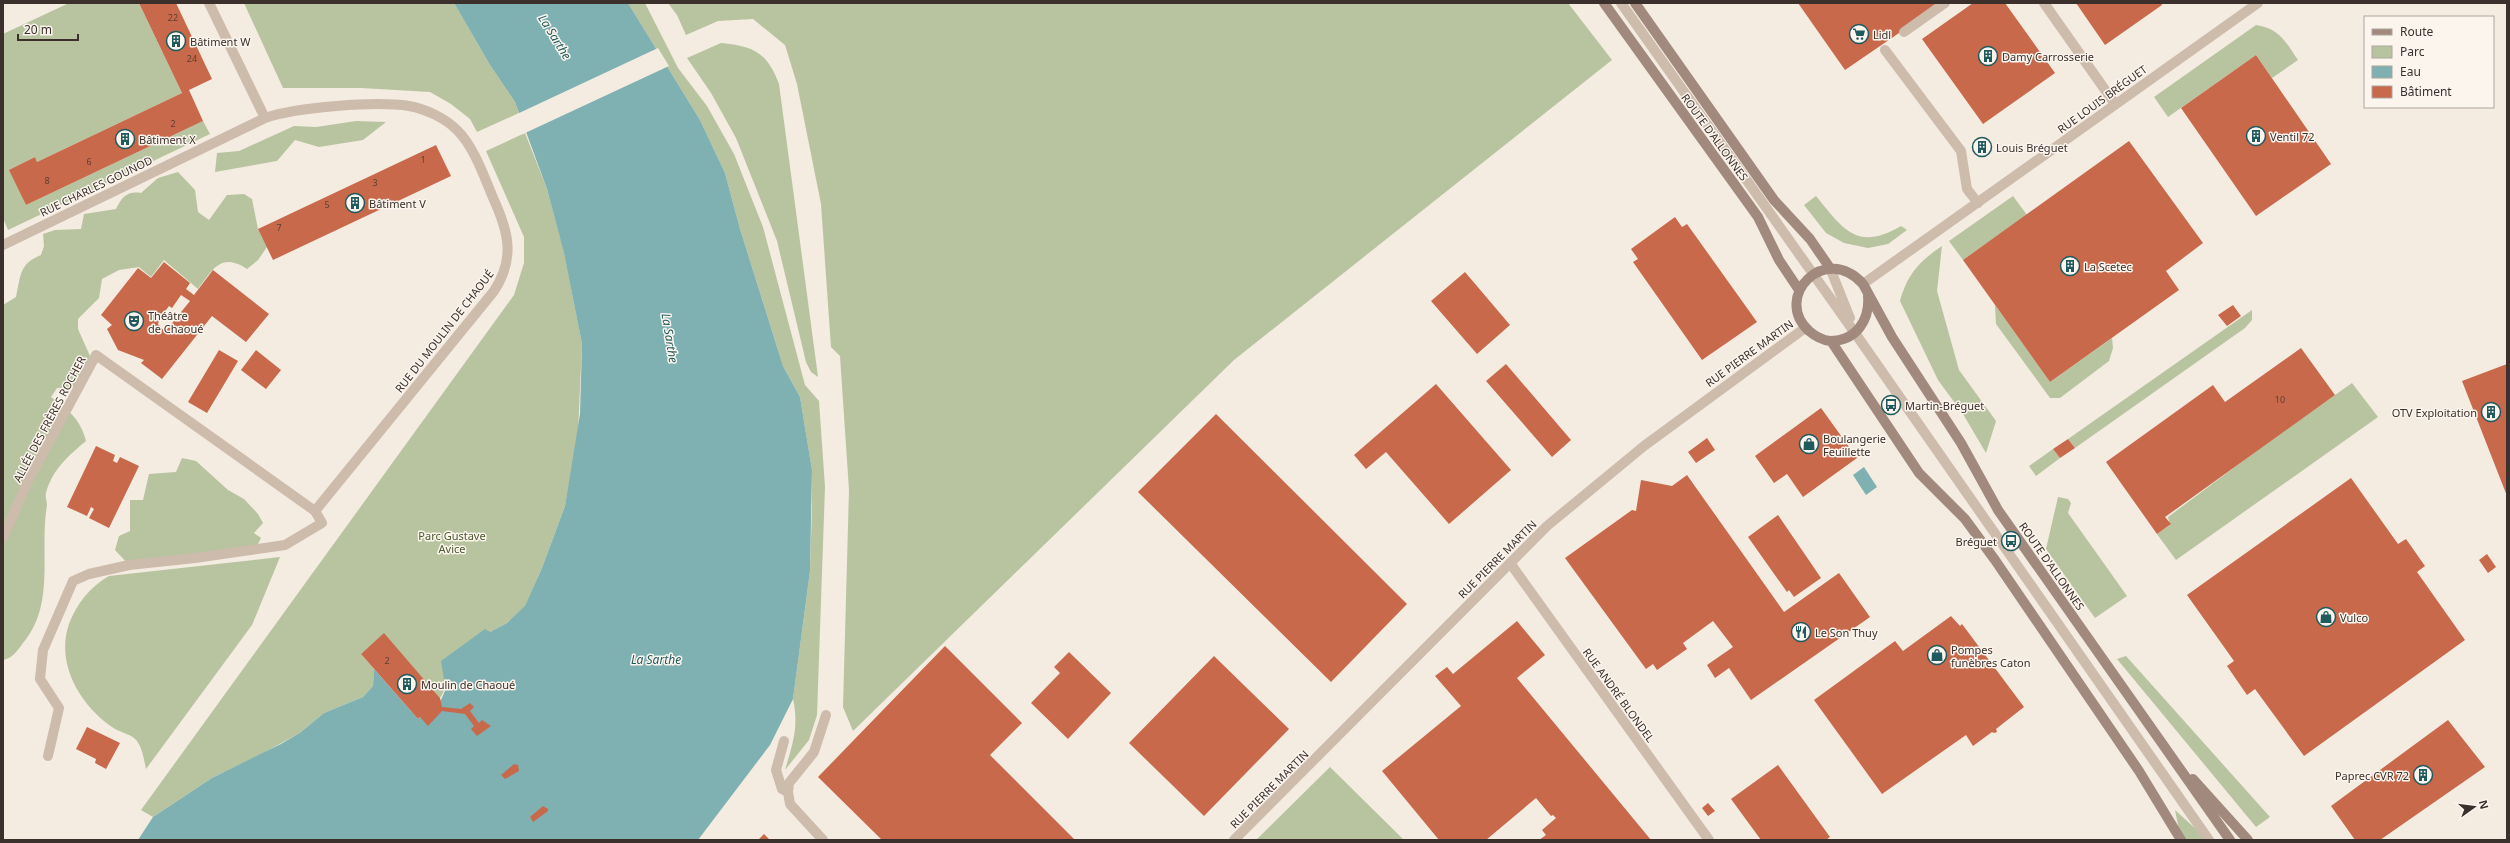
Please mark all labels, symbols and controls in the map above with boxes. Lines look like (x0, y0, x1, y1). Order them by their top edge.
house number: 22 (168, 11, 178, 24)
water label: La Sarthe (534, 11, 576, 63)
scale bar (18, 16, 78, 42)
legend (2364, 16, 2494, 108)
text: 20 m (24, 21, 52, 38)
supermarket icon: Lidl (1848, 23, 1870, 45)
text: Route (2400, 23, 2433, 40)
place label: Lidl (1873, 27, 1891, 42)
building icon: Bâtiment W (165, 30, 187, 52)
place label: Bâtiment W (190, 34, 251, 49)
text: Parc (2400, 43, 2425, 60)
building icon: Damy Carrosserie (1977, 45, 1999, 67)
place label: Damy Carrosserie (2002, 49, 2094, 64)
house number: 24 (187, 52, 197, 65)
street label: RUE LOUIS BRÉGUET (2054, 61, 2150, 137)
text: Eau (2400, 63, 2421, 80)
text: Bâtiment (2400, 83, 2452, 100)
street label: ROUTE D'ALLONNES (1678, 90, 1752, 184)
house number: 2 (170, 117, 176, 130)
building icon: Ventil 72 (2245, 125, 2267, 147)
building icon: Bâtiment X (114, 128, 136, 150)
place label: Ventil 72 (2270, 129, 2314, 144)
place label: Bâtiment X (139, 132, 196, 147)
building icon: Louis Bréguet (1971, 136, 1993, 158)
place label: Louis Bréguet (1996, 140, 2068, 155)
street label: RUE CHARLES GOUNOD (37, 152, 155, 220)
house number: 1 (420, 153, 426, 166)
house number: 6 (86, 155, 92, 168)
house number: 8 (44, 174, 50, 187)
house number: 3 (372, 176, 378, 189)
building icon: Bâtiment V (344, 192, 366, 214)
place label: Bâtiment V (369, 196, 426, 211)
house number: 5 (324, 198, 330, 211)
house number: 7 (276, 221, 282, 234)
building icon: La Scetec (2059, 255, 2081, 277)
place label: La Scetec (2084, 259, 2132, 274)
street label: RUE DU MOULIN DE CHAOUÉ (391, 267, 497, 395)
place label: Théâtre de Chaoué (148, 308, 203, 336)
theatre icon: Théâtre de Chaoué (123, 310, 145, 332)
water label: La Sarthe (658, 312, 682, 364)
street label: RUE PIERRE MARTIN (1702, 316, 1796, 390)
street label: ALLÉE DES FRÈRES ROCHER (9, 353, 89, 485)
house number: 10 (2275, 393, 2285, 406)
bus stop icon: Martin-Bréguet (1880, 394, 1902, 416)
place label: Martin-Bréguet (1905, 398, 1984, 413)
building icon: OTV Exploitation (2480, 401, 2502, 423)
place label: OTV Exploitation (2392, 405, 2477, 420)
place label: Boulangerie Feuillette (1823, 431, 1886, 459)
shop icon: Boulangerie Feuillette (1798, 433, 1820, 455)
street label: RUE PIERRE MARTIN (1455, 517, 1539, 601)
street label: ROUTE D'ALLONNES (2016, 519, 2088, 613)
park label: Parc Gustave Avice (418, 528, 486, 556)
bus stop icon: Bréguet (2000, 530, 2022, 552)
place label: Bréguet (1956, 534, 1997, 549)
shop icon: Vulco (2315, 606, 2337, 628)
place label: Vulco (2340, 610, 2368, 625)
restaurant icon: Le Son Thuy (1790, 621, 1812, 643)
place label: Le Son Thuy (1815, 625, 1878, 640)
place label: Pompes funèbres Caton (1951, 642, 2031, 670)
shop icon: Pompes funèbres Caton (1926, 644, 1948, 666)
street label: RUE ANDRÉ BLONDEL (1580, 645, 1658, 745)
water label: La Sarthe (631, 651, 681, 668)
house number: 2 (384, 654, 390, 667)
building icon: Moulin de Chaoué (396, 673, 418, 695)
place label: Moulin de Chaoué (421, 677, 515, 692)
street label: RUE PIERRE MARTIN (1227, 747, 1311, 831)
building icon: Paprec CVR 72 (2412, 764, 2434, 786)
place label: Paprec CVR 72 (2335, 768, 2409, 783)
north arrow (2454, 787, 2494, 827)
text: N (2476, 798, 2493, 811)

